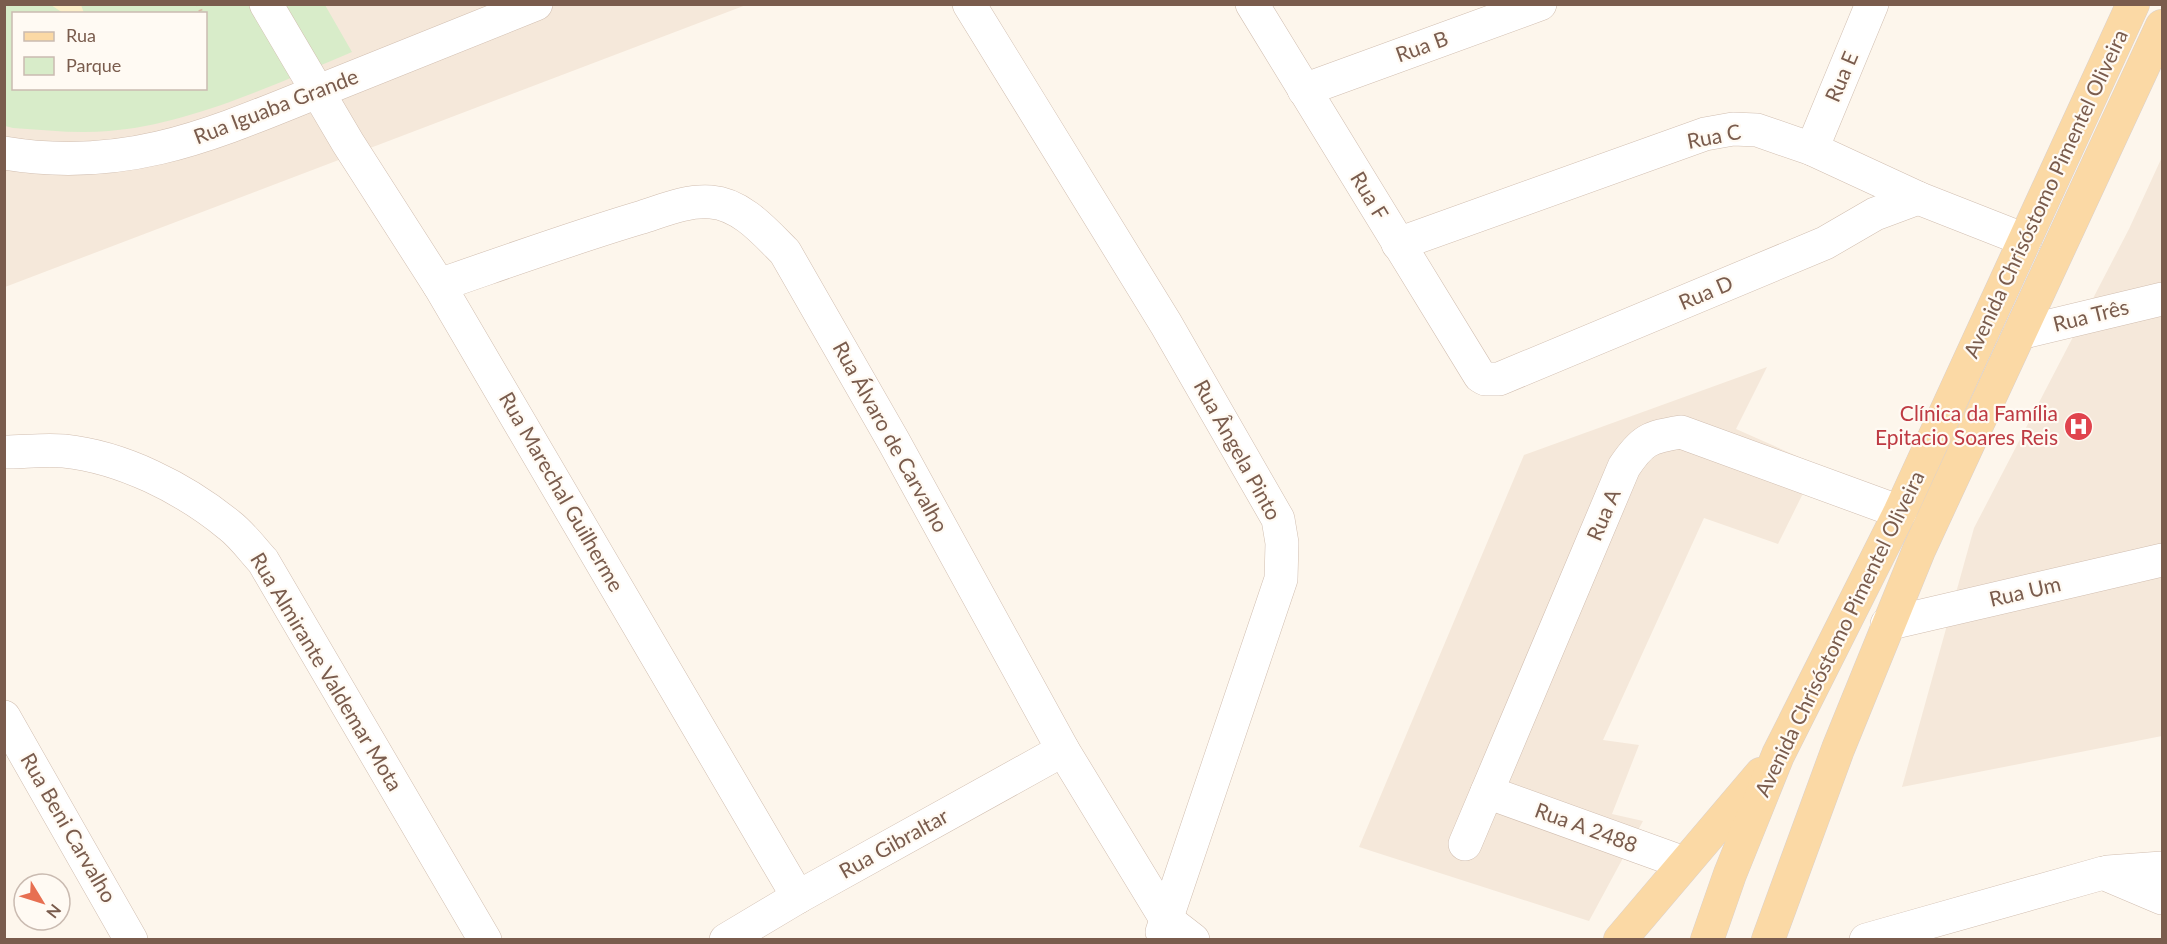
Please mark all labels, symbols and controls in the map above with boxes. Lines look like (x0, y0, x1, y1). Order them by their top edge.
legend (12, 12, 207, 90)
text: Rua (66, 24, 96, 46)
street label: Rua B (1392, 25, 1451, 67)
street label: Avenida Chrisóstomo Pimentel Oliveira (1957, 25, 2132, 362)
street label: Rua E (1819, 47, 1862, 105)
text: Parque (66, 54, 121, 76)
street label: Rua Iguaba Grande (190, 63, 361, 148)
street label: Rua C (1685, 118, 1743, 153)
street label: Rua F (1346, 166, 1394, 224)
street label: Rua D (1675, 269, 1736, 314)
street label: Rua Três (2050, 293, 2131, 336)
street label: Rua Álvaro de Carvalho (828, 337, 954, 536)
street label: Rua Ângela Pinto (1189, 375, 1287, 524)
street label: Rua Marechal Guilherme (495, 387, 630, 596)
place label: Clínica da Família Epitacio Soares Reis (1875, 400, 2058, 449)
hospital icon: Clínica da Família Epitacio Soares Reis (2063, 410, 2095, 442)
street label: Avenida Chrisóstomo Pimentel Oliveira (1749, 466, 1929, 800)
street label: Rua A (1581, 484, 1625, 544)
street label: Rua Almirante Valdemar Mota (246, 547, 408, 795)
street label: Rua Um (1986, 570, 2063, 611)
street label: Rua Beni Carvalho (16, 748, 122, 907)
street label: Rua A 2488 (1532, 797, 1641, 857)
street label: Rua Gibraltar (834, 802, 952, 883)
north arrow (12, 872, 72, 932)
text: N (43, 901, 65, 922)

